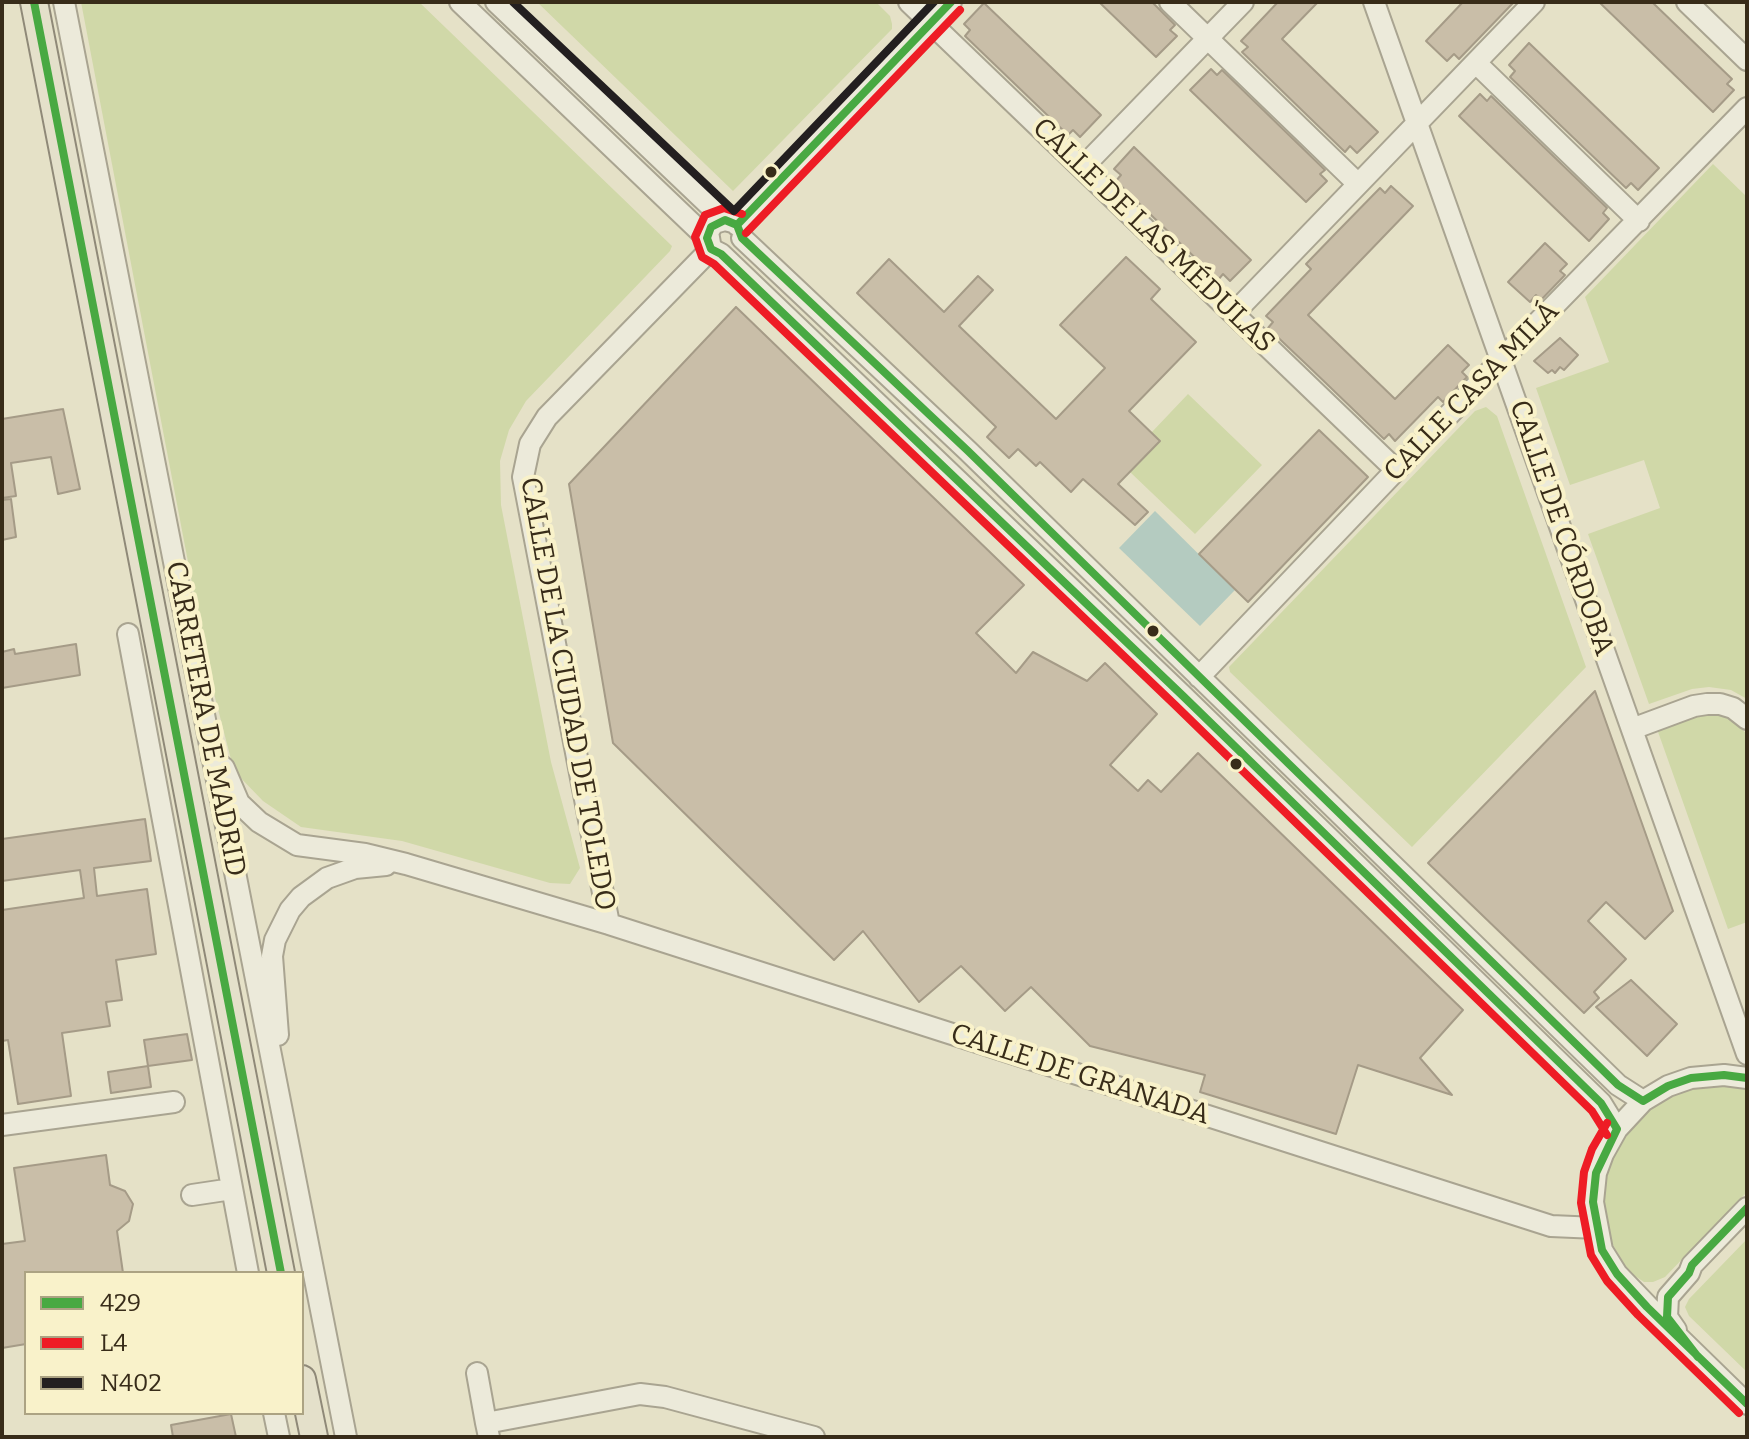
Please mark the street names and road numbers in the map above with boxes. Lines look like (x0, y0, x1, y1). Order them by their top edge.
street label: CALLE DE LAS MÉDULAS (1025, 112, 1281, 360)
street label: CALLE CASA MILÁ (1378, 295, 1566, 489)
street label: CALLE DE CÓRDOBA (1502, 396, 1620, 660)
street label: CALLE DE LA CIUDAD DE TOLEDO (512, 475, 622, 913)
street label: CARRETERA DE MADRID (158, 559, 252, 879)
street label: CALLE DE GRANADA (946, 1017, 1214, 1133)

